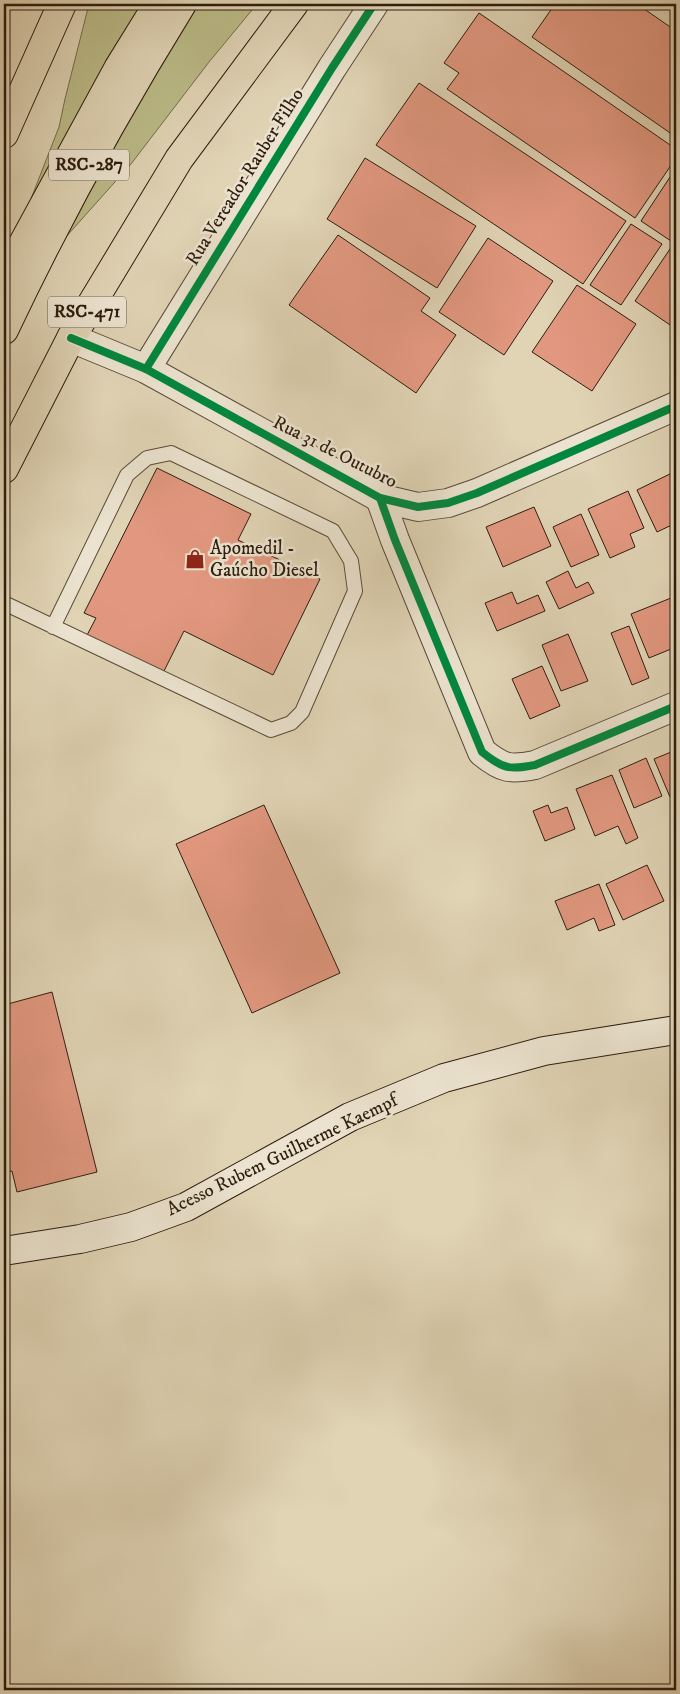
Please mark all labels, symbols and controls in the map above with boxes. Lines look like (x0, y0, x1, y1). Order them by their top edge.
street label: Rua Vereador Rauber Filho (181, 84, 309, 270)
road number: RSC-287 (49, 150, 129, 180)
road number: RSC-471 (48, 296, 126, 328)
street label: Rua 31 de Outubro (269, 411, 401, 493)
place label: Apomedil - Gaúcho Diesel (210, 537, 319, 582)
shop icon: Apomedil - Gaúcho Diesel (184, 548, 206, 570)
street label: Acesso Rubem Guilherme Kaempf (163, 1088, 404, 1221)

